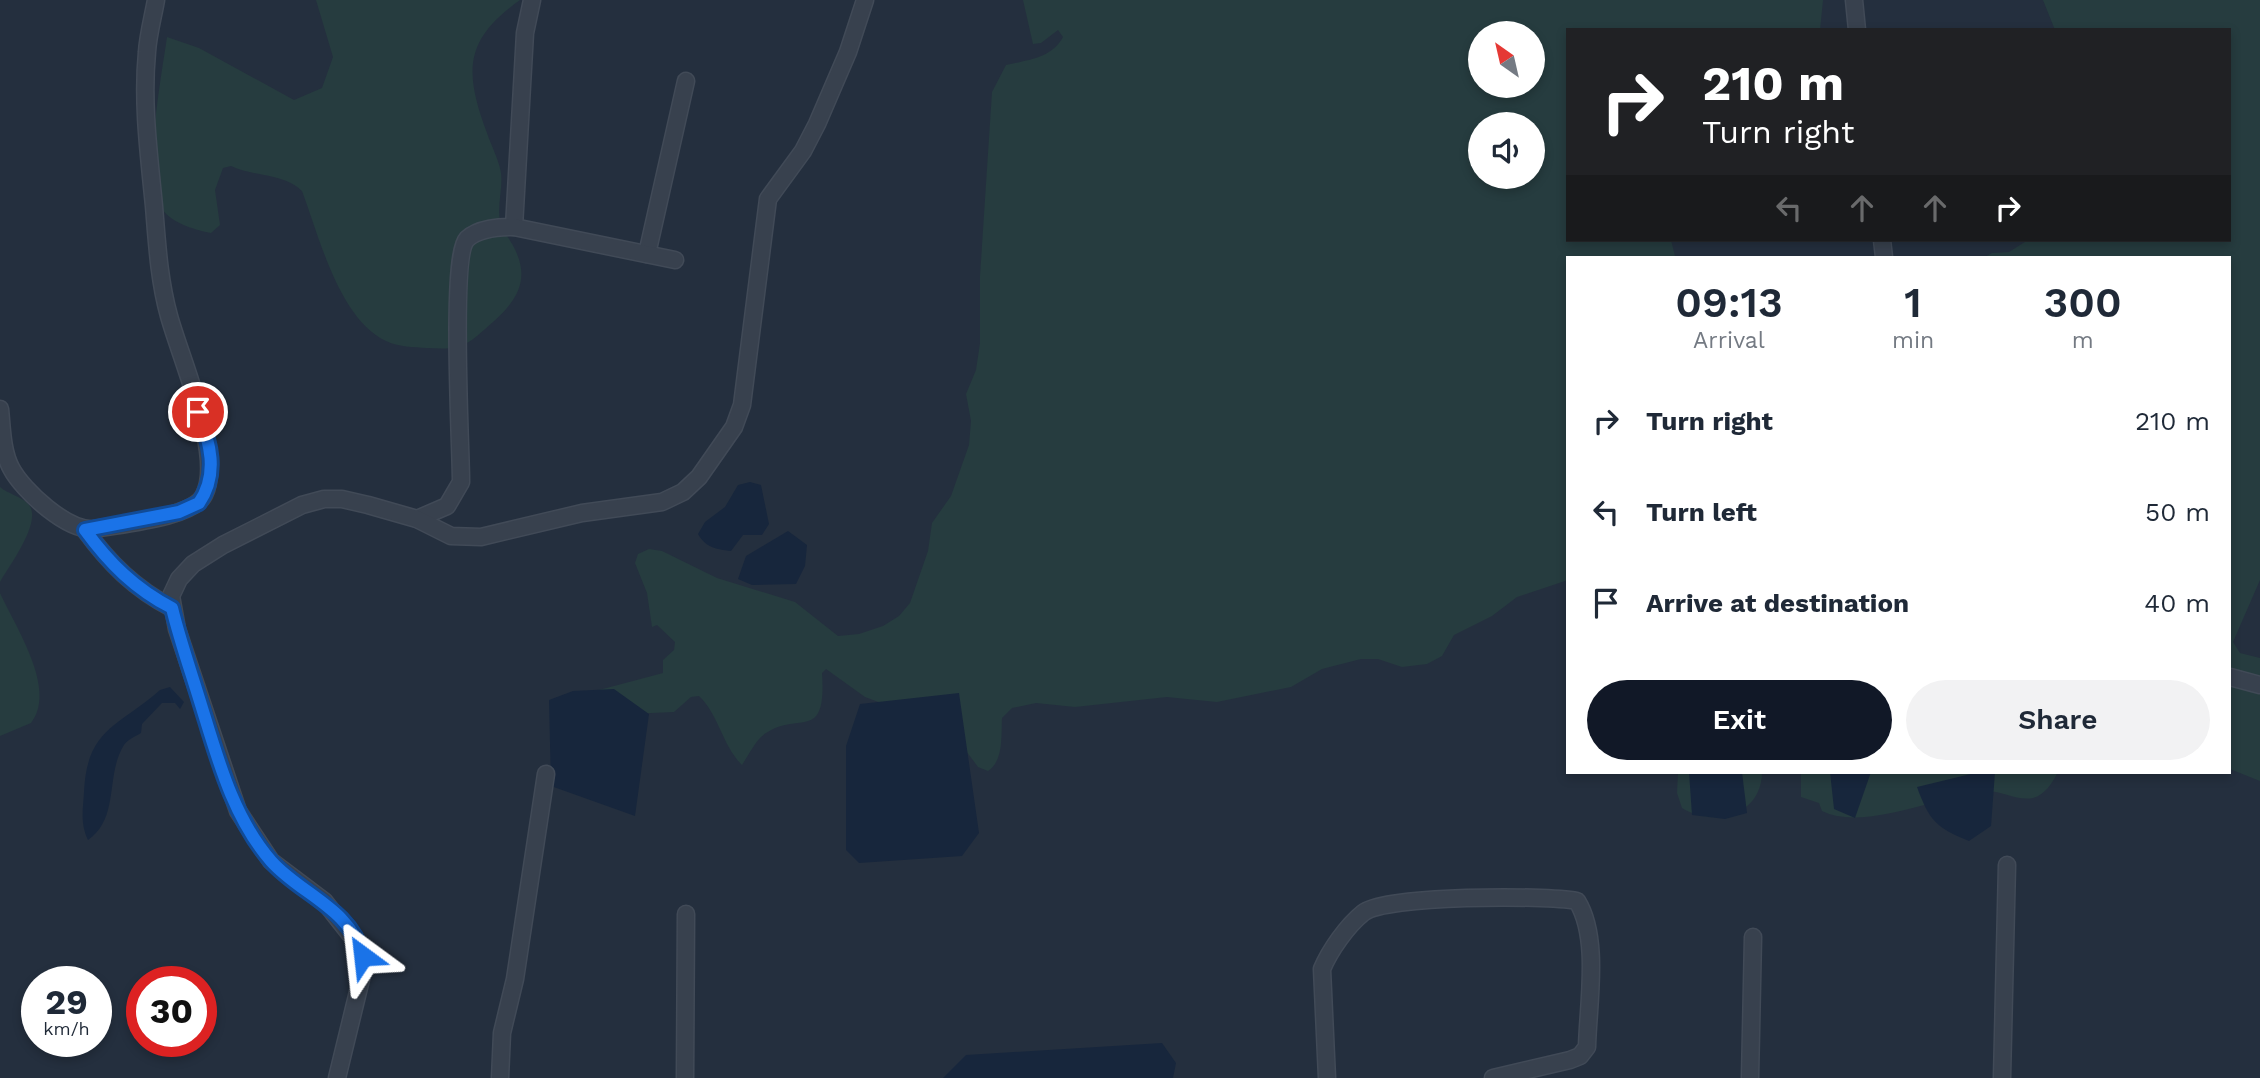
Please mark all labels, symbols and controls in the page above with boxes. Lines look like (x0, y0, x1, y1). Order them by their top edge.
north arrow (1468, 21, 1545, 98)
map controls (1468, 21, 1545, 189)
text: 210 m (1702, 54, 1844, 112)
icon: right (1587, 56, 1678, 147)
button: sound (1468, 112, 1545, 189)
text: Turn right (1702, 113, 1854, 151)
icon: left (1770, 189, 1808, 227)
icon: ahead (1843, 189, 1881, 227)
icon: ahead (1916, 189, 1954, 227)
icon: right (1989, 189, 2027, 227)
text: 09:13 (1675, 278, 1783, 327)
text: 1 (1904, 278, 1922, 327)
text: 300 (2044, 278, 2122, 327)
text: Arrival (1693, 327, 1765, 354)
text: min (1892, 327, 1934, 354)
text: m (2072, 327, 2094, 354)
pin (168, 382, 228, 442)
icon: arrive (179, 393, 217, 431)
icon: right (1587, 402, 1625, 440)
text: Turn right (1646, 406, 1773, 436)
text: 210 m (2135, 406, 2210, 436)
icon: left (1587, 493, 1625, 531)
text: Turn left (1646, 497, 1757, 527)
text: 50 m (2145, 497, 2210, 527)
icon: arrive (1587, 584, 1625, 622)
text: Arrive at destination (1646, 588, 1909, 618)
text: 40 m (2144, 588, 2210, 618)
button: Exit (1587, 680, 1892, 760)
button: Share (1906, 680, 2210, 760)
position arrow (326, 919, 400, 993)
speed limit sign: 30 (126, 966, 217, 1057)
text: 29 (45, 981, 88, 1023)
text: km/h (43, 1018, 90, 1039)

